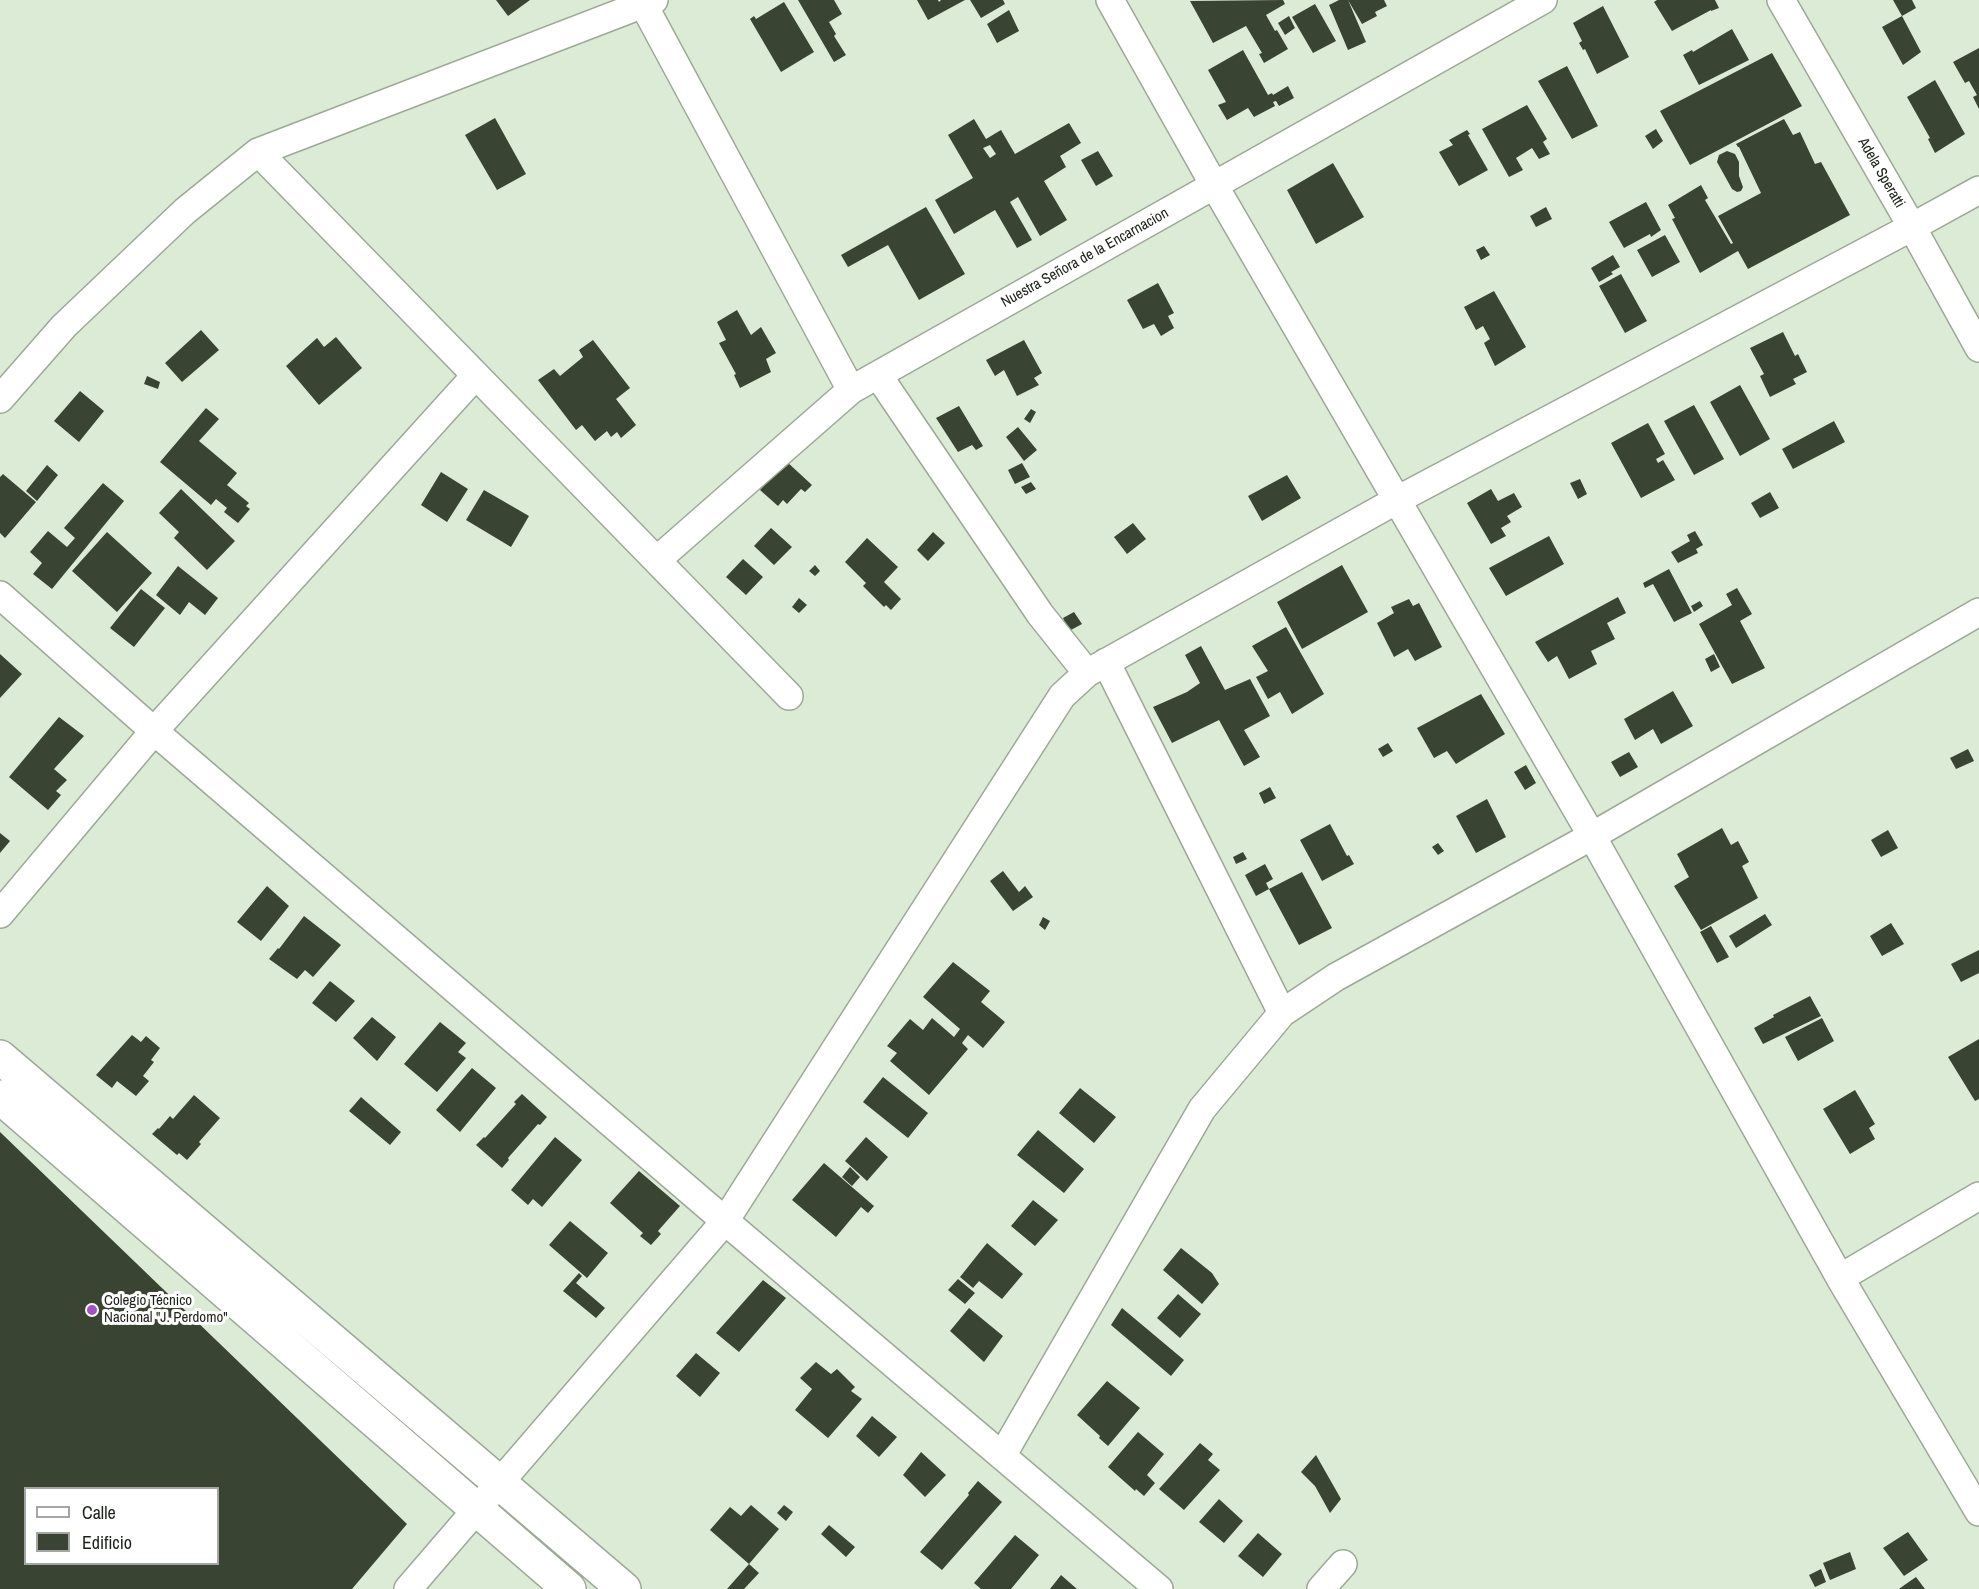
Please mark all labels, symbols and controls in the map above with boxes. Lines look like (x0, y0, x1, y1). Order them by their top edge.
street label: Adela Speratti (1854, 135, 1908, 211)
street label: Nuestra Señora de la Encarnacion (998, 204, 1172, 312)
place label: Colegio Técnico Nacional "J. Perdomo" (104, 1292, 228, 1327)
marker: Colegio Técnico Nacional "J. Perdomo" (85, 1303, 99, 1317)
legend (24, 1487, 219, 1565)
text: Calle (82, 1500, 116, 1525)
text: Edificio (82, 1530, 132, 1555)

